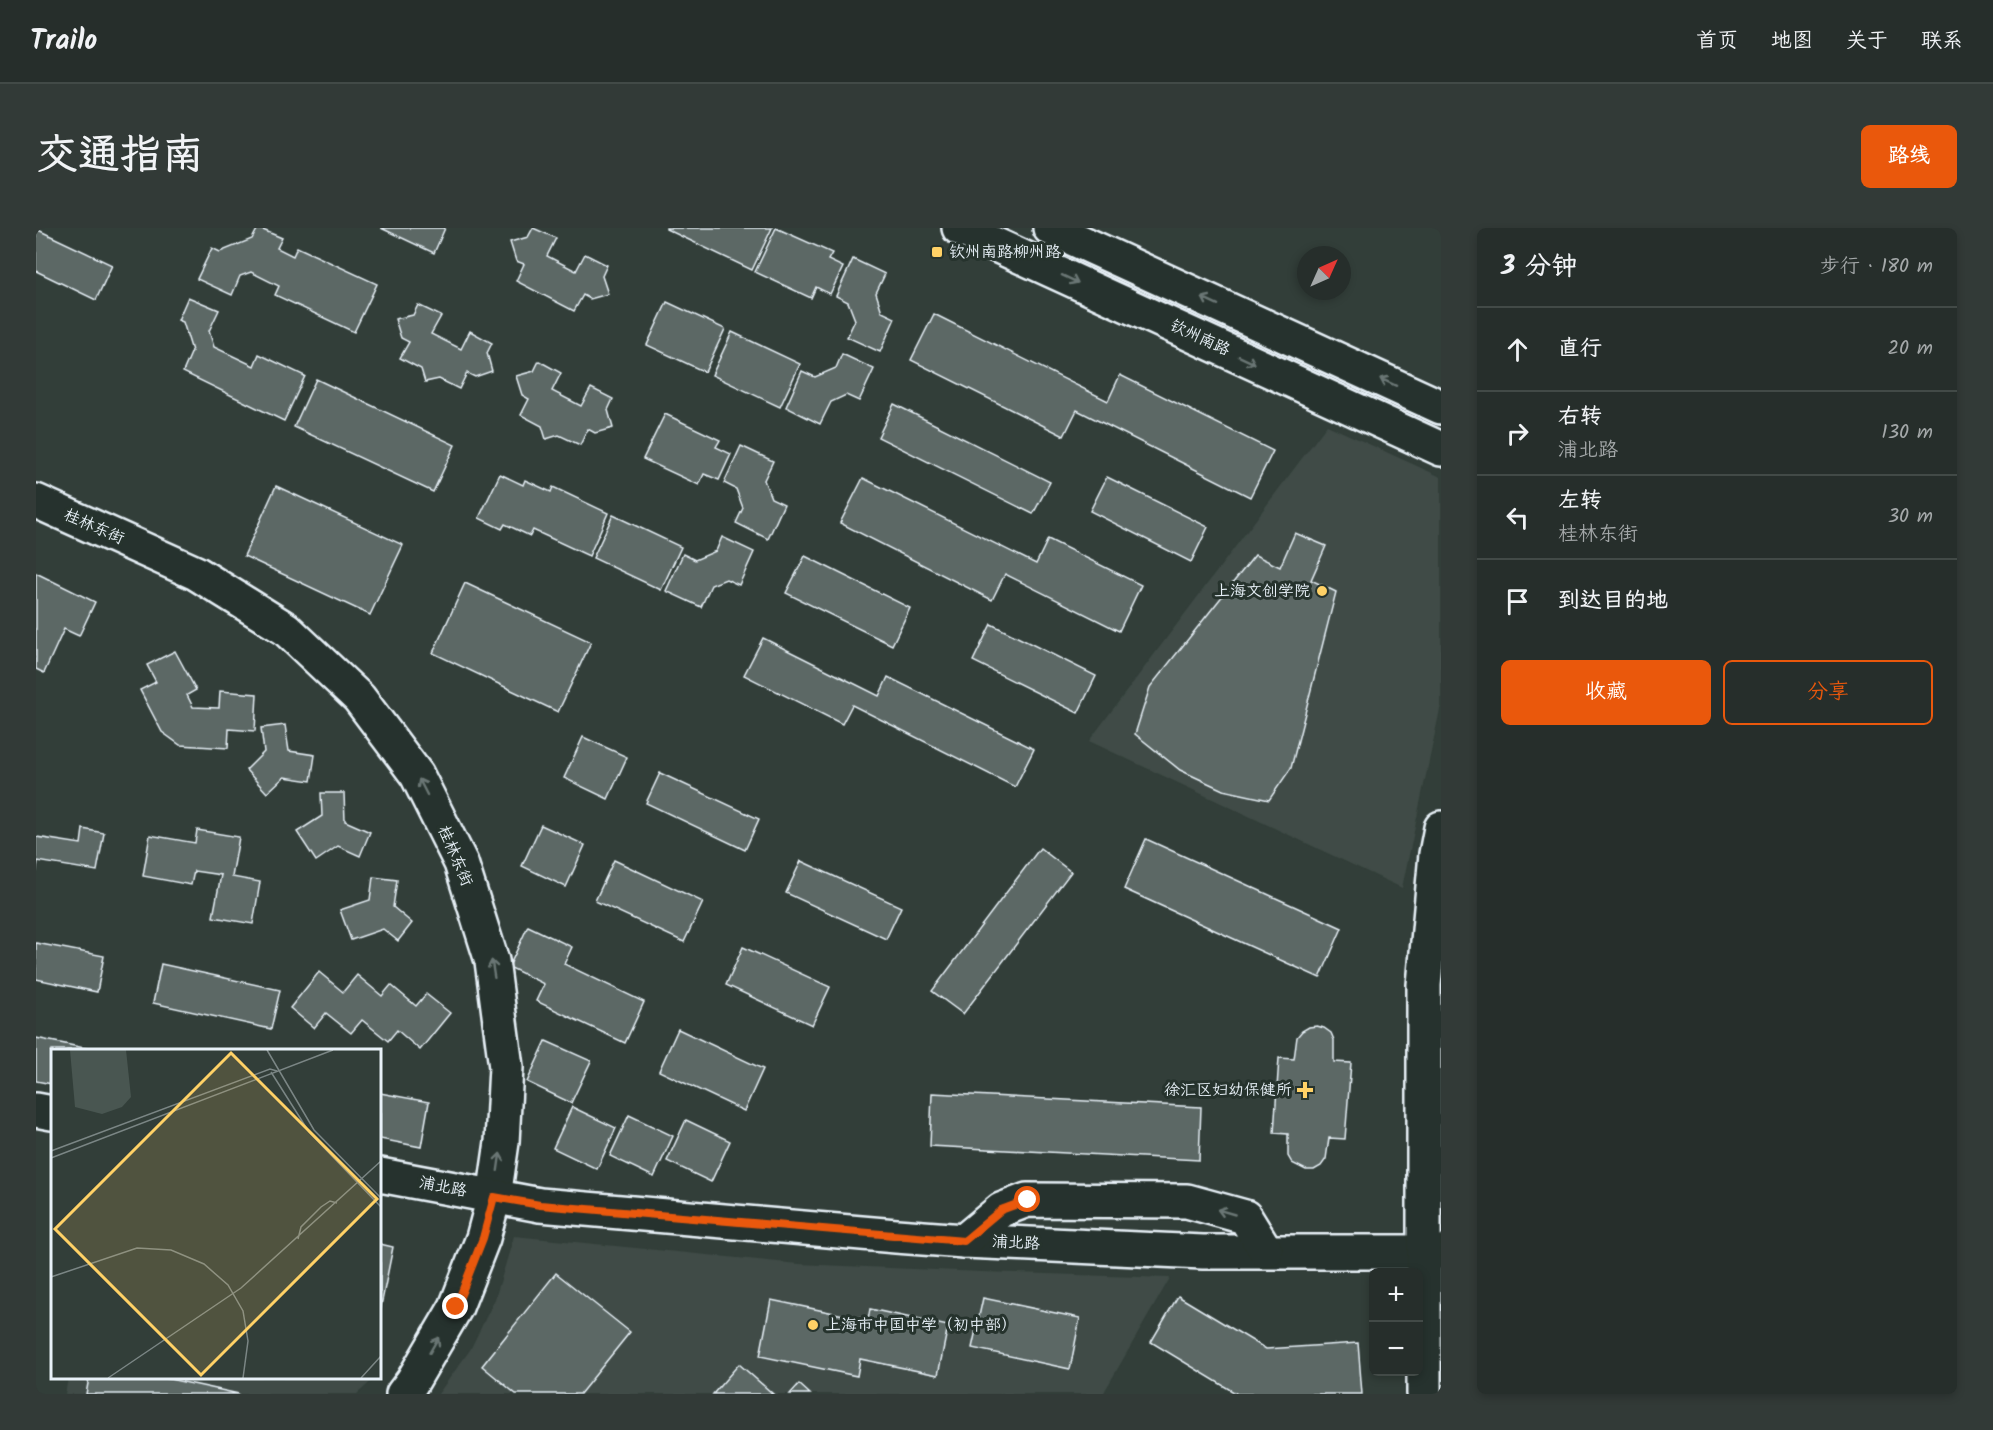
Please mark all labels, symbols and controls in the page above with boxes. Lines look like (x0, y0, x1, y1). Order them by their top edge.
text: Trailo (30, 19, 97, 64)
text: 首页 (1696, 25, 1738, 58)
text: 地图 (1771, 25, 1813, 58)
text: 关于 (1846, 25, 1888, 58)
text: 联系 (1921, 25, 1963, 58)
text: 交通指南 (36, 123, 204, 190)
button: 路线 (1861, 125, 1957, 188)
place label: 钦州南路柳州路 (949, 240, 1061, 265)
marker: 钦州南路柳州路 (930, 245, 944, 259)
north arrow (1297, 246, 1351, 300)
text: 3 分钟 (1501, 246, 1577, 288)
text: 步行 · 180 m (1820, 251, 1933, 283)
one-way arrow (1060, 273, 1078, 285)
one-way arrow (1202, 295, 1220, 307)
street label: 钦州南路 (1166, 313, 1234, 363)
text: 直行 (1558, 332, 1602, 367)
icon: ahead (1501, 333, 1534, 366)
text: 20 m (1887, 333, 1933, 365)
one-way arrow (1238, 355, 1256, 366)
one-way arrow (1379, 376, 1397, 388)
text: 右转 (1558, 400, 1602, 435)
icon: right (1501, 417, 1534, 450)
text: 130 m (1881, 417, 1933, 449)
text: 浦北路 (1558, 435, 1618, 467)
text: 左转 (1558, 484, 1602, 519)
icon: left (1501, 501, 1534, 534)
text: 30 m (1888, 501, 1933, 533)
street label: 桂林东街 (60, 503, 128, 551)
text: 桂林东街 (1558, 519, 1638, 551)
place label: 上海文创学院 (1214, 579, 1310, 604)
marker: 上海文创学院 (1315, 584, 1329, 598)
text: 到达目的地 (1558, 584, 1668, 619)
icon: arrive (1501, 585, 1534, 618)
button: 收藏 (1501, 660, 1711, 725)
button: 分享 (1723, 660, 1933, 725)
one-way arrow (417, 779, 428, 797)
street label: 桂林东街 (431, 822, 479, 890)
one-way arrow (487, 959, 498, 979)
inset map (51, 1049, 381, 1379)
place label: 徐汇区妇幼保健所 (1164, 1078, 1292, 1103)
marker: 徐汇区妇幼保健所 (1296, 1081, 1314, 1099)
one-way arrow (493, 1153, 504, 1173)
street label: 浦北路 (417, 1170, 469, 1204)
route start (1014, 1186, 1040, 1212)
one-way arrow (1217, 1206, 1236, 1217)
street label: 浦北路 (991, 1229, 1041, 1257)
map controls (1369, 1268, 1423, 1376)
button: + (1369, 1268, 1423, 1322)
route end (442, 1293, 468, 1319)
place label: 上海市中国中学（初中部） (825, 1313, 1017, 1338)
marker: 上海市中国中学（初中部） (806, 1318, 820, 1332)
button: − (1369, 1322, 1423, 1376)
one-way arrow (429, 1336, 440, 1354)

